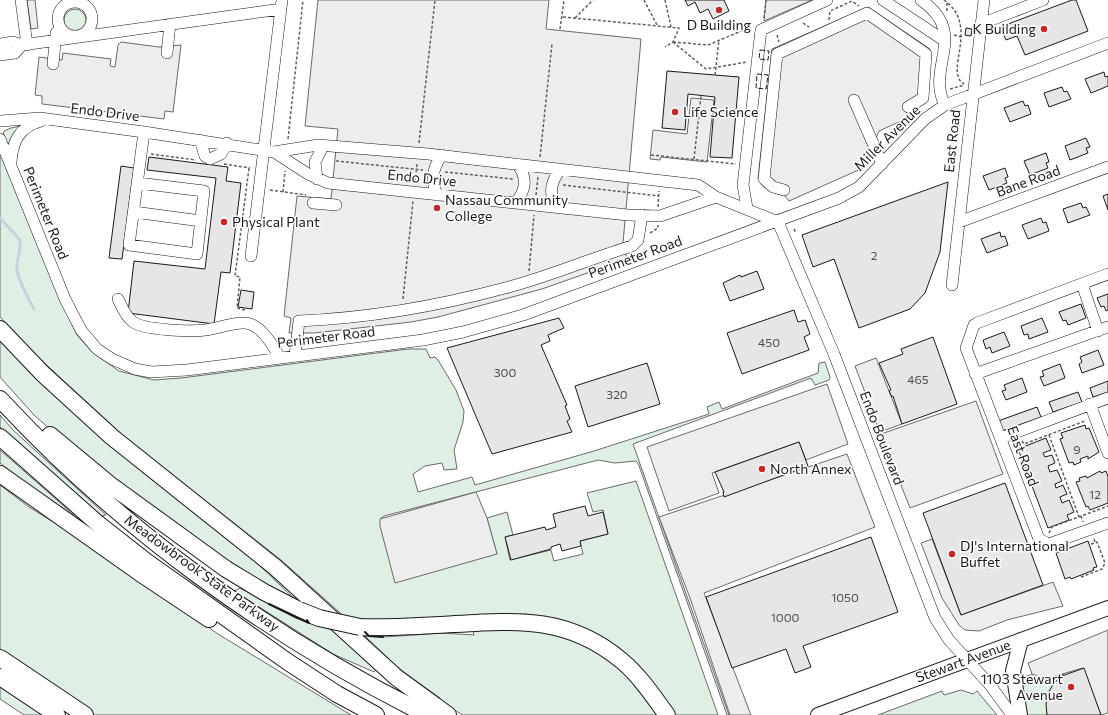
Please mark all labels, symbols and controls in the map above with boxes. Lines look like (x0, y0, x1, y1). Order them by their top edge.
marker: D Building (714, 5, 724, 15)
place label: D Building (687, 16, 752, 33)
place label: K Building (973, 20, 1036, 37)
marker: K Building (1039, 24, 1049, 34)
street label: Endo Drive (70, 99, 140, 124)
street label: Miller Avenue (850, 101, 923, 174)
place label: Life Science (683, 103, 758, 120)
marker: Life Science (670, 107, 680, 117)
street label: East Road (940, 109, 963, 173)
street label: Bane Road (993, 161, 1062, 200)
street label: Perimeter Road (20, 164, 73, 262)
street label: Endo Drive (387, 165, 457, 190)
place label: Nassau Community College (445, 191, 568, 224)
marker: Nassau Community College (432, 203, 442, 213)
place label: Physical Plant (232, 213, 320, 230)
marker: Physical Plant (219, 217, 229, 227)
street label: Perimeter Road (586, 232, 684, 281)
house number: 2 (871, 248, 878, 262)
street label: Perimeter Road (276, 322, 376, 351)
house number: 450 (758, 335, 780, 349)
house number: 300 (494, 365, 516, 379)
house number: 465 (907, 372, 929, 386)
house number: 320 (606, 387, 628, 401)
street label: Endo Boulevard (857, 388, 908, 487)
street label: East Road (1004, 423, 1043, 488)
house number: 9 (1073, 442, 1081, 456)
place label: North Annex (770, 460, 852, 477)
marker: North Annex (757, 464, 767, 474)
house number: 12 (1089, 487, 1101, 501)
street label: Meadowbrook State Parkway (121, 511, 283, 635)
place label: DJ's International Buffet (960, 537, 1069, 570)
marker: DJ's International Buffet (947, 549, 957, 559)
house number: 1050 (831, 590, 859, 604)
house number: 1000 (771, 610, 799, 624)
street label: Stewart Avenue (913, 635, 1013, 686)
place label: 1103 Stewart Avenue (981, 670, 1063, 703)
marker: 1103 Stewart Avenue (1066, 682, 1076, 692)

